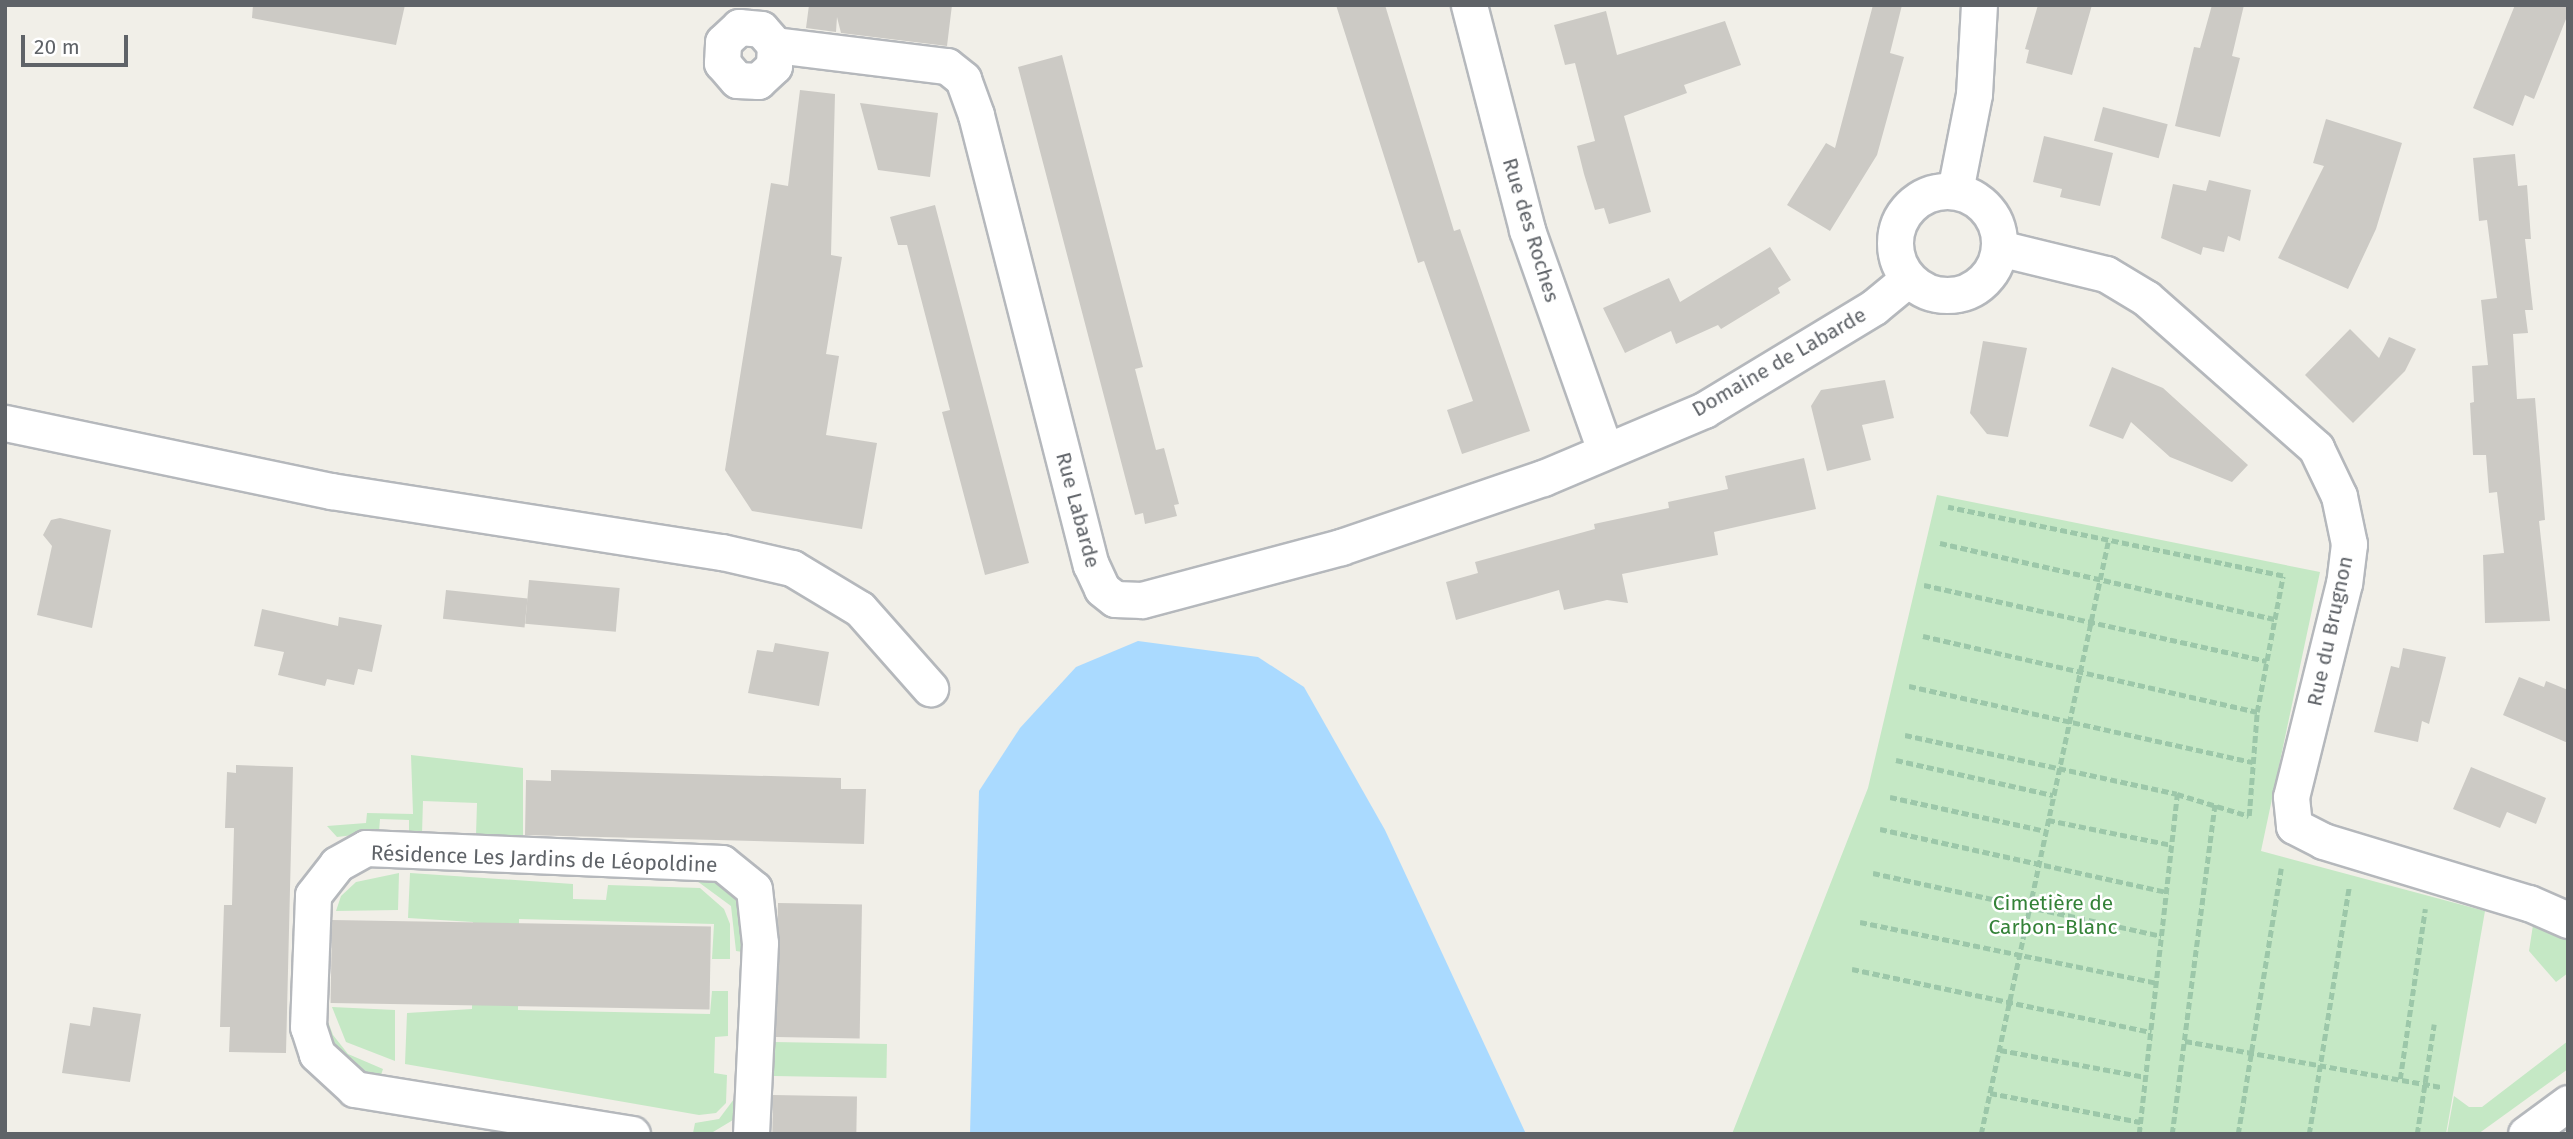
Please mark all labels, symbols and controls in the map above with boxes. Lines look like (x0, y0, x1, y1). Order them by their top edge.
scale bar (24, 21, 131, 65)
text: 20 m (34, 34, 80, 60)
street label: Rue des Roches (1497, 155, 1565, 305)
street label: Domaine de Labarde (1687, 302, 1871, 422)
street label: Rue Labarde (1050, 449, 1106, 571)
street label: Rue du Brugnon (2302, 553, 2358, 709)
street label: Résidence Les Jardins de Léopoldine (370, 840, 718, 878)
park label: Cimetière de Carbon-Blanc (1988, 890, 2118, 940)

